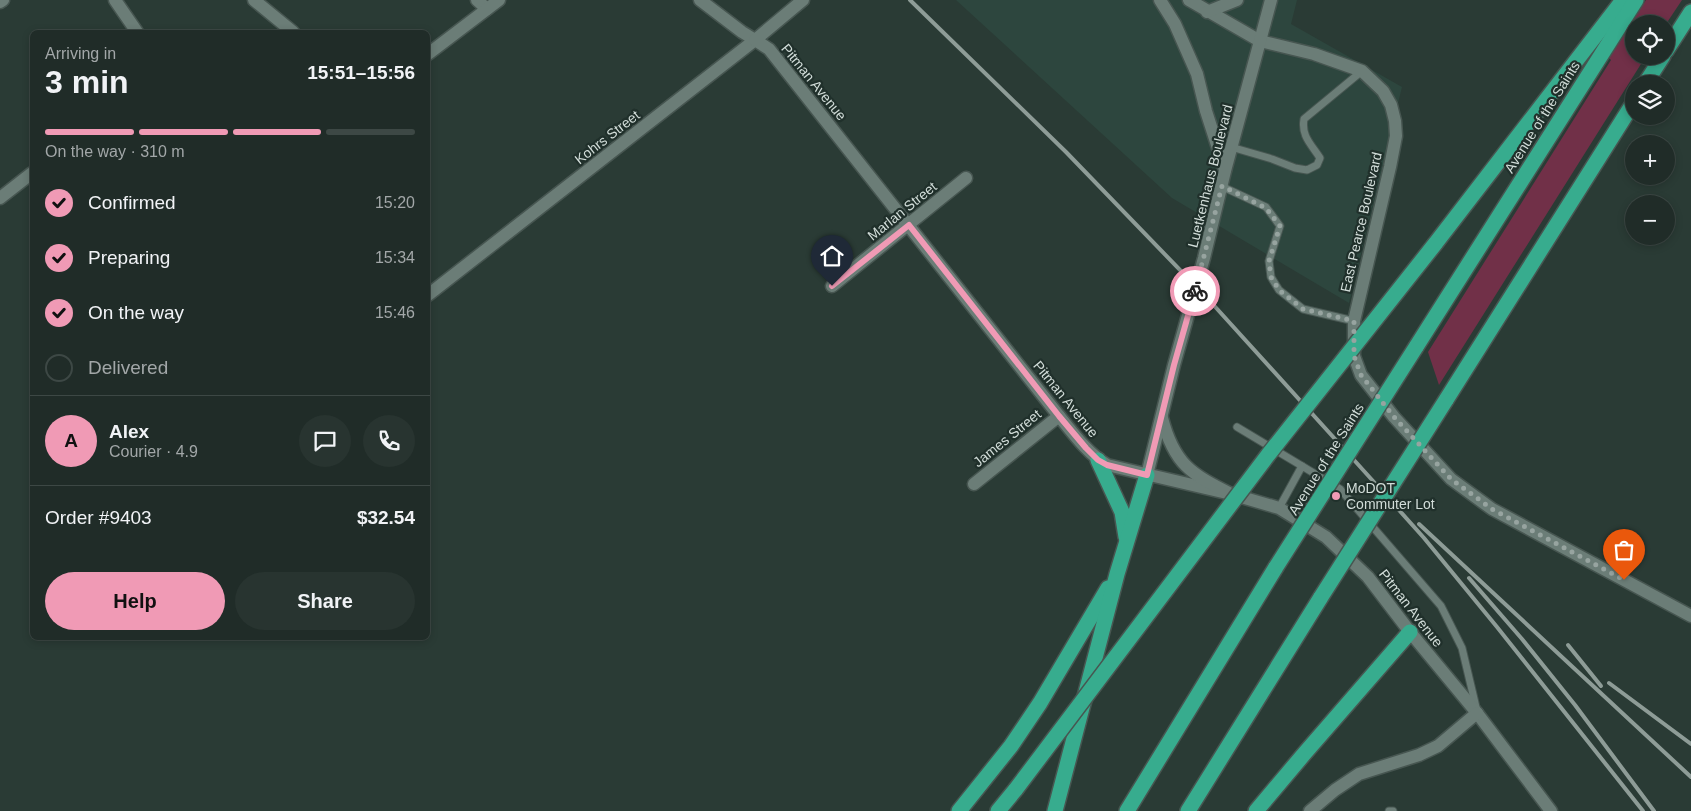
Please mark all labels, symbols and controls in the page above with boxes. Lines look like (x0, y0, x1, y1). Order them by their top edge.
map controls (1625, 15, 1675, 245)
button: locate (1625, 15, 1675, 65)
street label: Pitman Avenue (778, 40, 850, 124)
text: Arriving in (45, 45, 116, 62)
street label: Avenue of the Saints (1501, 58, 1583, 176)
text: 15:51–15:56 (307, 62, 415, 83)
text: 3 min (45, 64, 129, 100)
button: layers (1625, 75, 1675, 125)
street label: Luetkenhaus Boulevard (1184, 103, 1236, 249)
street label: Kohrs Street (571, 107, 643, 167)
button: + (1625, 135, 1675, 185)
text: On the way · 310 m (45, 143, 185, 160)
street label: East Pearce Boulevard (1337, 150, 1385, 294)
street label: Marlan Street (864, 178, 940, 244)
icon: check (45, 189, 73, 217)
text: Confirmed (88, 192, 176, 213)
text: 15:20 (375, 194, 415, 211)
button: − (1625, 195, 1675, 245)
pin (811, 235, 853, 286)
icon: home (818, 242, 846, 270)
icon: check (45, 244, 73, 272)
text: Preparing (88, 247, 170, 268)
text: 15:34 (375, 249, 415, 266)
courier (1170, 266, 1220, 316)
icon: bike (1181, 277, 1209, 305)
icon: check (45, 299, 73, 327)
text: On the way (88, 302, 184, 323)
text: 15:46 (375, 304, 415, 321)
text: Delivered (88, 357, 168, 378)
street label: Pitman Avenue (1030, 357, 1102, 441)
street label: Avenue of the Saints (1285, 400, 1367, 518)
street label: James Street (970, 406, 1044, 470)
button: chat (299, 415, 351, 467)
button: phone (363, 415, 415, 467)
text: Alex (109, 421, 149, 442)
text: A (64, 430, 78, 451)
text: Courier · 4.9 (109, 443, 198, 460)
place label: MoDOT Commuter Lot (1346, 480, 1435, 512)
marker: MoDOT Commuter Lot (1330, 490, 1342, 502)
text: Order #9403 (45, 507, 152, 528)
text: $32.54 (357, 507, 415, 528)
pin (1603, 529, 1645, 580)
icon: bag (1610, 536, 1638, 564)
street label: Pitman Avenue (1376, 566, 1446, 650)
button: Help (45, 572, 225, 630)
button: Share (235, 572, 415, 630)

